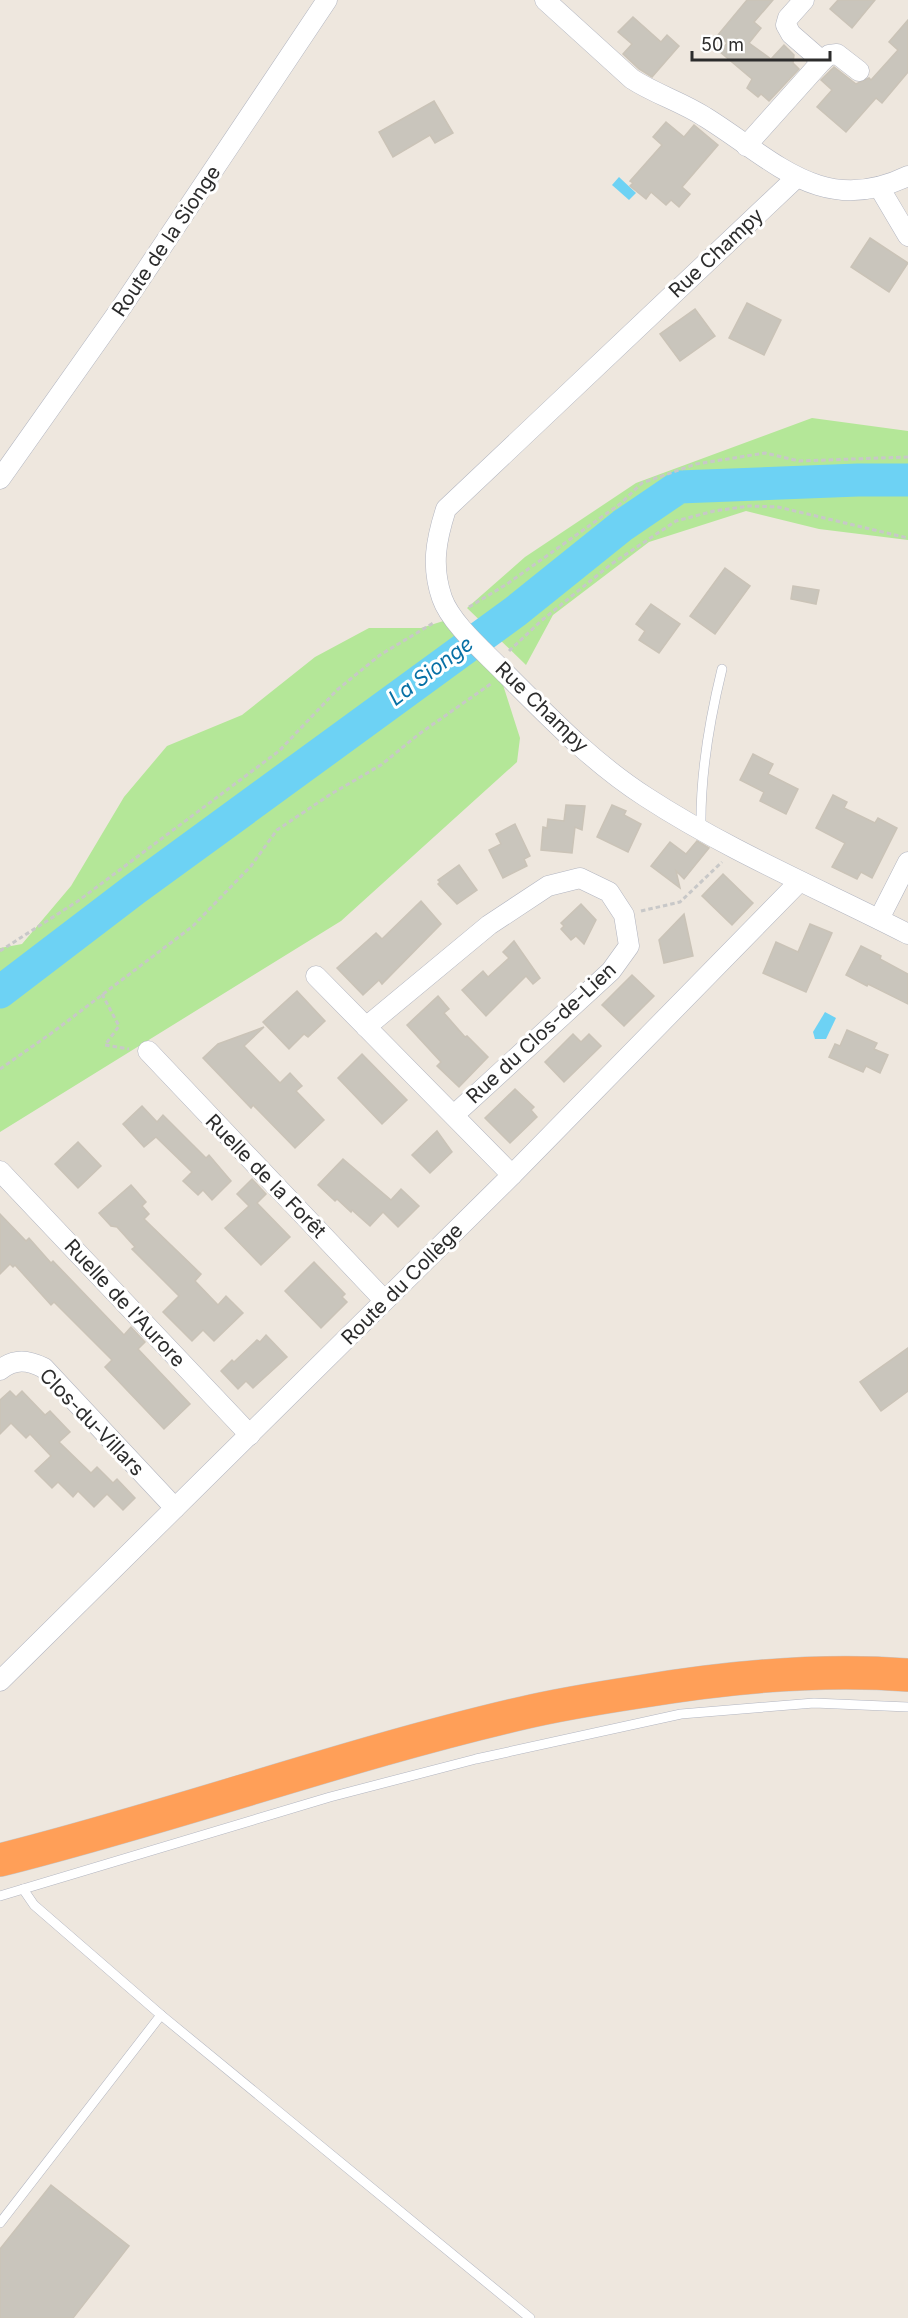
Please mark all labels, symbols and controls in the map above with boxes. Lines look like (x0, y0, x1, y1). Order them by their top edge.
scale bar (692, 24, 830, 62)
text: 50 m (701, 34, 744, 55)
street label: Route de la Sionge (107, 161, 225, 321)
street label: Rue Champy (664, 203, 768, 303)
water label: La Sionge (384, 631, 478, 710)
street label: Rue Champy (490, 657, 594, 757)
street label: Rue du Clos-de-Lien (461, 958, 621, 1108)
street label: Ruelle de la Forêt (201, 1109, 332, 1243)
street label: Route du Collège (336, 1218, 468, 1350)
street label: Ruelle de l'Aurore (60, 1234, 190, 1372)
street label: Clos-du-Villars (35, 1363, 149, 1481)

